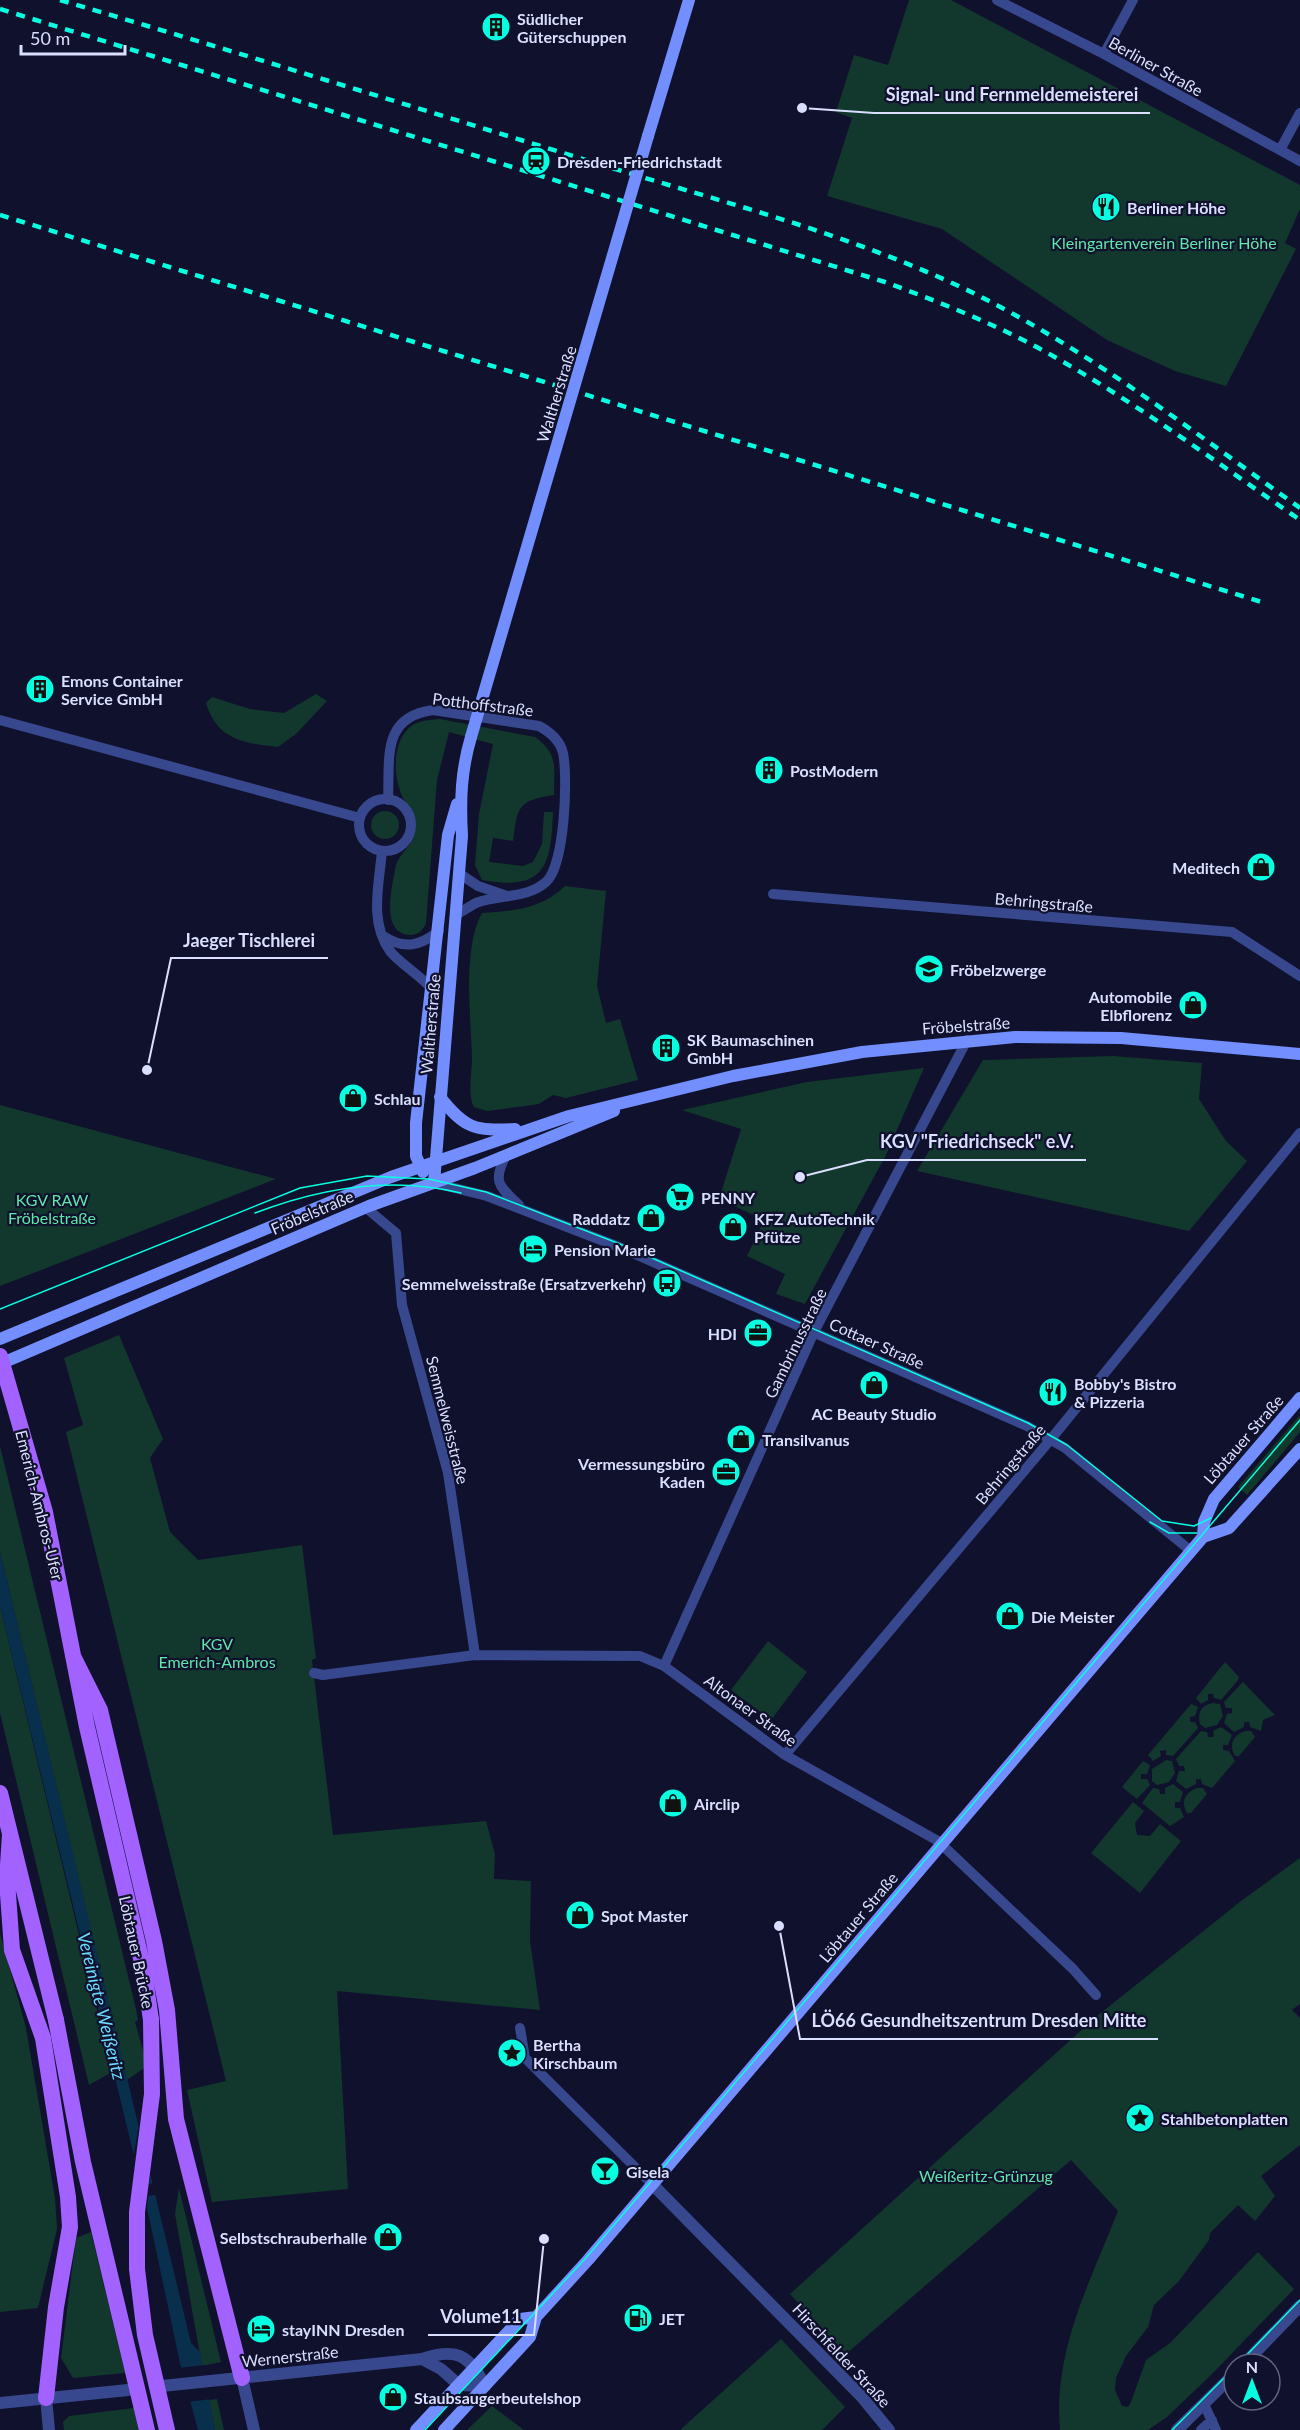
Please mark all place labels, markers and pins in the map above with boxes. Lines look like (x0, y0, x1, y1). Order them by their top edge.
place label: Südlicher Güterschuppen (517, 9, 626, 46)
building icon: Südlicher Güterschuppen (480, 11, 512, 43)
callout: Signal- und Fernmeldemeisterei (874, 77, 1150, 113)
station icon: Dresden-Friedrichstadt (520, 145, 552, 177)
place label: Dresden-Friedrichstadt (557, 152, 722, 171)
restaurant icon: Berliner Höhe (1090, 191, 1122, 223)
place label: Berliner Höhe (1127, 198, 1226, 217)
place label: Emons Container Service GmbH (61, 671, 183, 708)
building icon: Emons Container Service GmbH (24, 673, 56, 705)
building icon: PostModern (753, 754, 785, 786)
place label: PostModern (790, 761, 878, 780)
shop icon: Meditech (1245, 851, 1277, 883)
place label: Meditech (1172, 858, 1240, 877)
callout: Jaeger Tischlerei (171, 922, 328, 958)
school or university icon: Fröbelzwerge (913, 953, 945, 985)
place label: Fröbelzwerge (950, 960, 1047, 979)
place label: Automobile Elbflorenz (1088, 987, 1172, 1024)
shop icon: Automobile Elbflorenz (1177, 989, 1209, 1021)
place label: SK Baumaschinen GmbH (687, 1030, 814, 1067)
building icon: SK Baumaschinen GmbH (650, 1032, 682, 1064)
shop icon: Schlau (337, 1082, 369, 1114)
place label: Schlau (374, 1089, 421, 1108)
callout: KGV "Friedrichseck" e.V. (867, 1124, 1086, 1160)
supermarket icon: PENNY (664, 1181, 696, 1213)
place label: PENNY (701, 1188, 756, 1207)
shop icon: Raddatz (635, 1202, 667, 1234)
place label: Raddatz (572, 1209, 630, 1228)
place label: KFZ AutoTechnik Pfütze (754, 1209, 875, 1246)
shop icon: KFZ AutoTechnik Pfütze (717, 1211, 749, 1243)
hotel icon: Pension Marie (517, 1233, 549, 1265)
place label: Pension Marie (554, 1240, 656, 1259)
bus stop icon: Semmelweisstraße (Ersatzverkehr) (651, 1267, 683, 1299)
place label: Semmelweisstraße (Ersatzverkehr) (402, 1274, 646, 1293)
office icon: HDI (742, 1317, 774, 1349)
place label: HDI (708, 1324, 737, 1343)
shop icon: AC Beauty Studio (858, 1369, 890, 1401)
place label: Bobby's Bistro & Pizzeria (1074, 1374, 1176, 1411)
restaurant icon: Bobby's Bistro & Pizzeria (1037, 1376, 1069, 1408)
place label: AC Beauty Studio (811, 1404, 936, 1423)
shop icon: Transilvanus (725, 1423, 757, 1455)
place label: Transilvanus (762, 1430, 850, 1449)
place label: Vermessungsbüro Kaden (577, 1454, 705, 1491)
office icon: Vermessungsbüro Kaden (710, 1456, 742, 1488)
shop icon: Die Meister (994, 1600, 1026, 1632)
place label: Die Meister (1031, 1607, 1114, 1626)
shop icon: Airclip (657, 1787, 689, 1819)
place label: Airclip (693, 1794, 740, 1813)
shop icon: Spot Master (564, 1899, 596, 1931)
place label: Spot Master (601, 1906, 688, 1925)
callout: LÖ66 Gesundheitszentrum Dresden Mitte (800, 2003, 1158, 2039)
place label: Bertha Kirschbaum (533, 2035, 617, 2072)
place icon: Bertha Kirschbaum (496, 2037, 528, 2069)
place icon: Stahlbetonplatten (1124, 2102, 1156, 2134)
place label: Stahlbetonplatten (1161, 2109, 1288, 2128)
bar icon: Gisela (589, 2155, 621, 2187)
place label: Gisela (626, 2162, 669, 2181)
shop icon: Selbstschrauberhalle (372, 2221, 404, 2253)
place label: Selbstschrauberhalle (220, 2228, 367, 2247)
callout: Volume11 (428, 2299, 534, 2335)
fuel station icon: JET (622, 2302, 654, 2334)
place label: JET (659, 2309, 685, 2328)
hotel icon: stayINN Dresden (245, 2313, 277, 2345)
place label: stayINN Dresden (282, 2320, 404, 2339)
shop icon: Staubsaugerbeutelshop (377, 2381, 409, 2413)
place label: Staubsaugerbeutelshop (414, 2388, 581, 2407)

